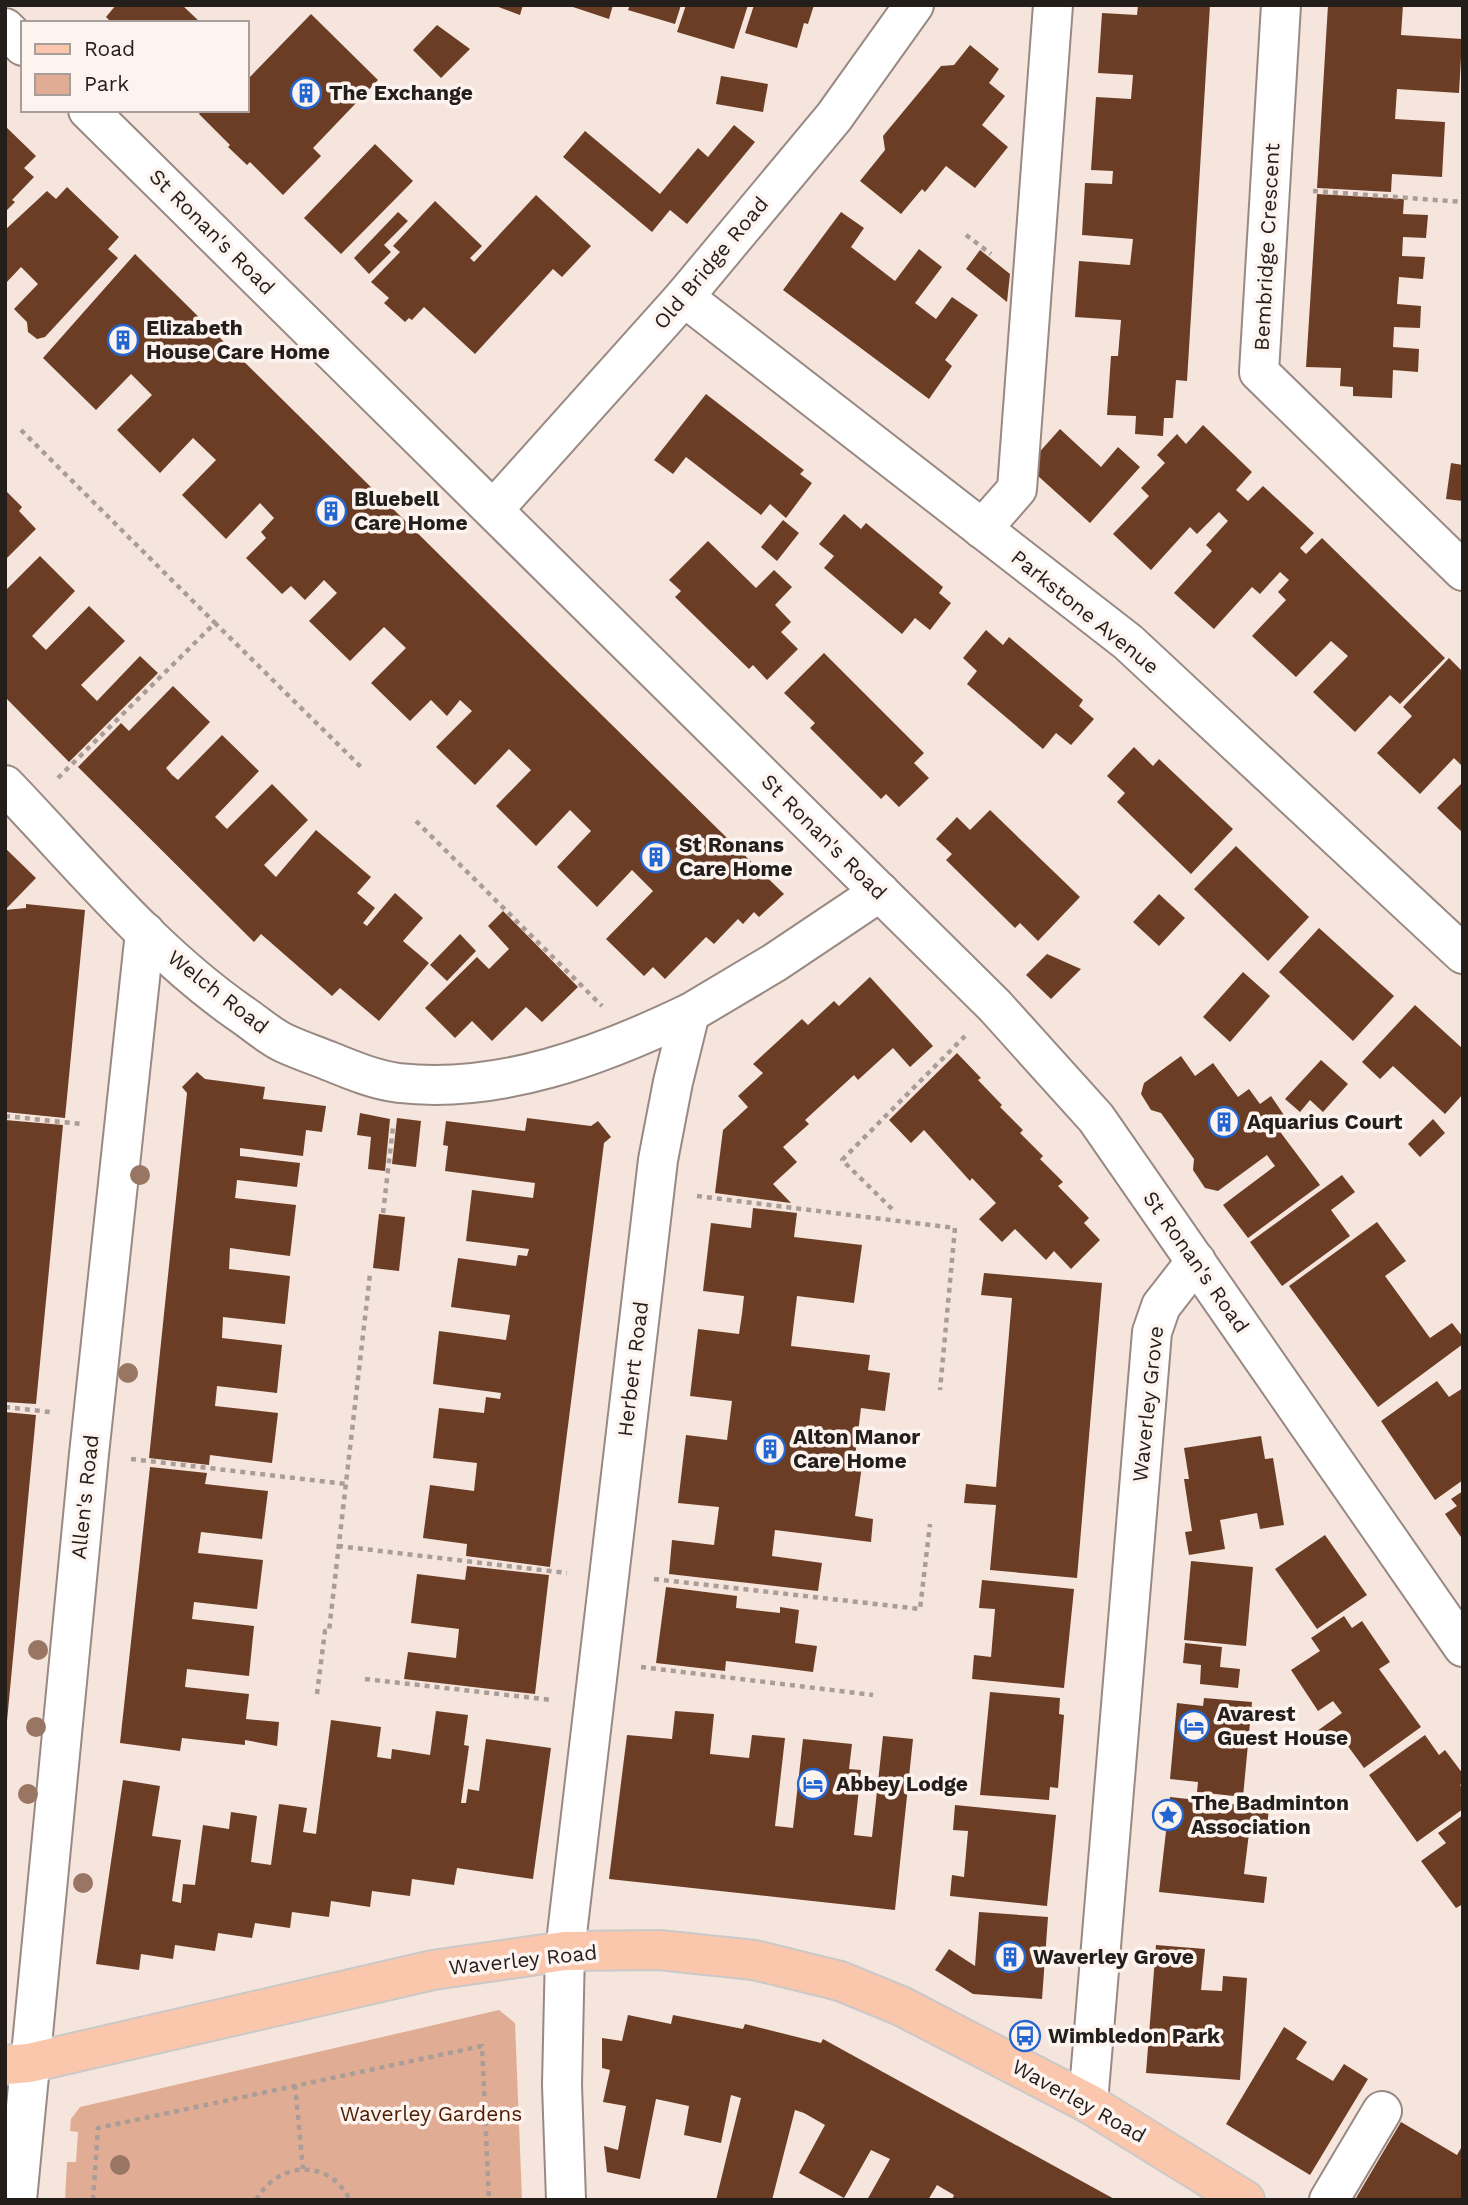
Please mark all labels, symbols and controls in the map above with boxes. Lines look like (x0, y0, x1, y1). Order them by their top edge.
legend (21, 21, 248, 112)
text: Road (84, 36, 135, 61)
text: Park (84, 71, 129, 96)
building icon: The Exchange (289, 76, 323, 110)
place label: The Exchange (329, 80, 473, 105)
street label: Bembridge Crescent (1249, 142, 1284, 352)
street label: St Ronan's Road (144, 164, 280, 300)
street label: Old Bridge Road (648, 191, 773, 334)
place label: Elizabeth House Care Home (146, 315, 330, 364)
building icon: Elizabeth House Care Home (106, 323, 140, 357)
place label: Bluebell Care Home (354, 486, 468, 535)
building icon: Bluebell Care Home (314, 494, 348, 528)
street label: Parkstone Avenue (1006, 544, 1164, 679)
street label: St Ronan's Road (756, 769, 892, 905)
place label: St Ronans Care Home (679, 832, 793, 881)
building icon: St Ronans Care Home (639, 840, 673, 874)
street label: Welch Road (163, 944, 274, 1039)
building icon: Aquarius Court (1207, 1105, 1241, 1139)
place label: Aquarius Court (1247, 1109, 1402, 1134)
street label: St Ronan's Road (1138, 1186, 1255, 1337)
street label: Herbert Road (612, 1300, 653, 1438)
street label: Waverley Grove (1127, 1325, 1168, 1483)
place label: Alton Manor Care Home (793, 1424, 920, 1473)
building icon: Alton Manor Care Home (753, 1432, 787, 1466)
street label: Allen's Road (66, 1433, 103, 1561)
place label: Avarest Guest House (1217, 1701, 1348, 1750)
hotel icon: Avarest Guest House (1177, 1709, 1211, 1743)
hotel icon: Abbey Lodge (796, 1767, 830, 1801)
place label: Abbey Lodge (836, 1771, 968, 1796)
place label: The Badminton Association (1191, 1790, 1349, 1839)
place icon: The Badminton Association (1151, 1798, 1185, 1832)
street label: Waverley Road (447, 1939, 598, 1980)
building icon: Waverley Grove (993, 1940, 1027, 1974)
place label: Waverley Grove (1033, 1944, 1194, 1969)
bus stop icon: Wimbledon Park (1008, 2019, 1042, 2053)
place label: Wimbledon Park (1048, 2023, 1221, 2048)
street label: Waverley Road (1008, 2053, 1151, 2148)
park label: Waverley Gardens (340, 2101, 522, 2126)

